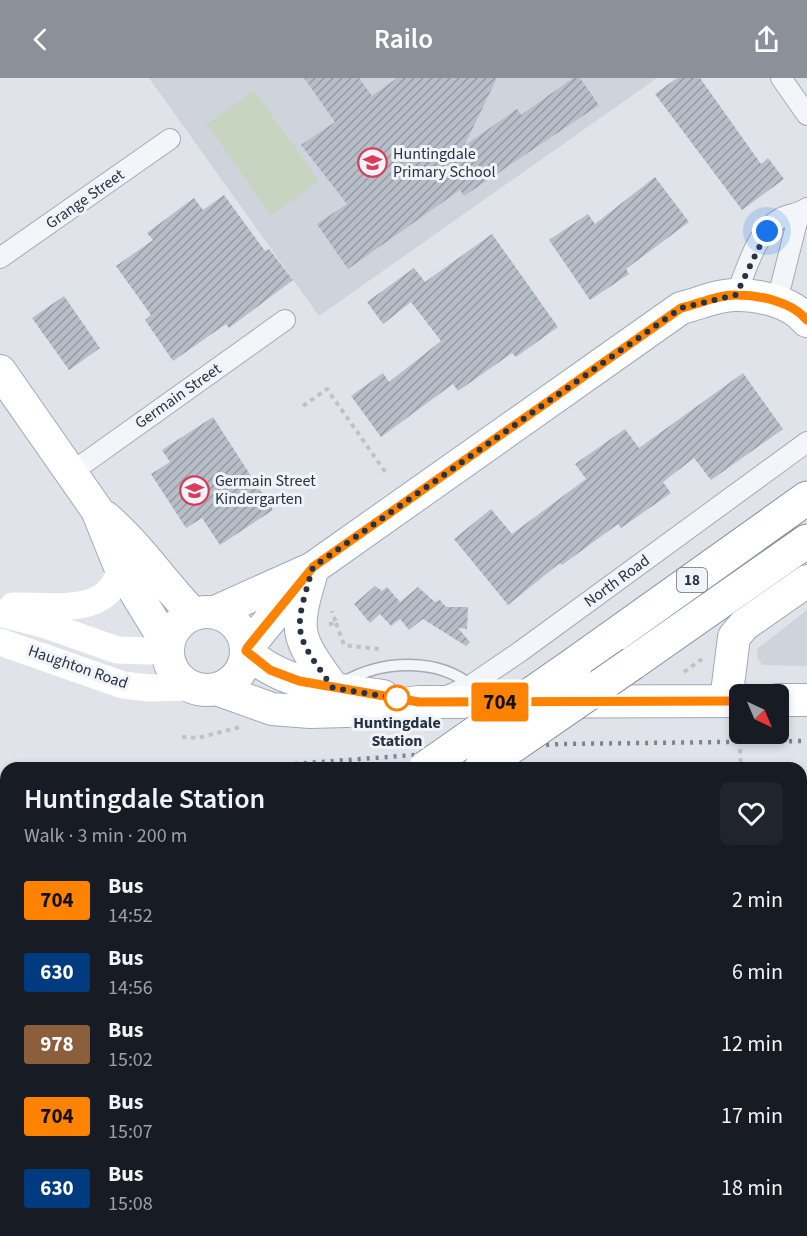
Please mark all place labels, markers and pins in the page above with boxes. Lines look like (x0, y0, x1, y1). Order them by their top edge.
place label: Huntingdale Primary School (393, 143, 495, 183)
school or university icon: Huntingdale Primary School (356, 147, 388, 179)
place label: Germain Street Kindergarten (215, 470, 316, 510)
school or university icon: Germain Street Kindergarten (178, 474, 210, 506)
marker: Huntingdale Station (384, 685, 410, 711)
place label: Huntingdale Station (353, 712, 441, 752)

